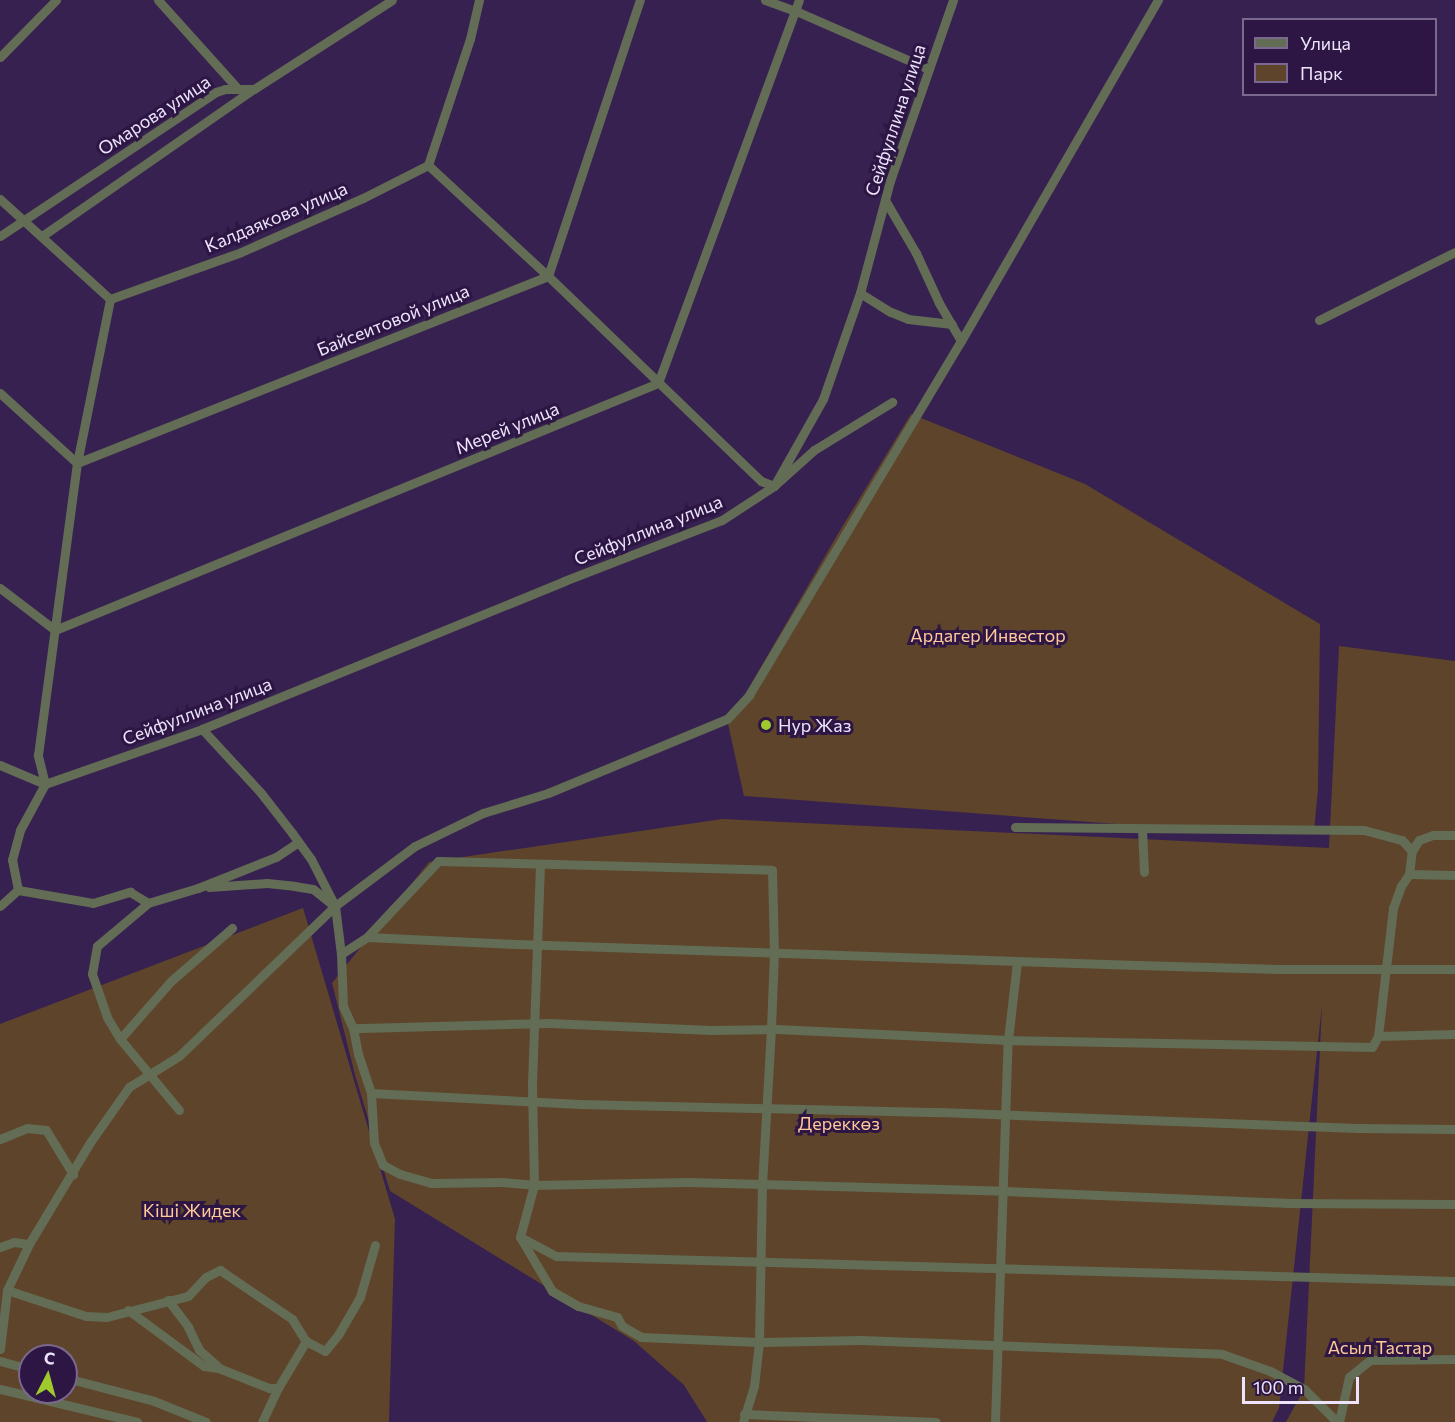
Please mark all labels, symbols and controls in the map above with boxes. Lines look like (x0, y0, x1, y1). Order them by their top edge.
legend (1242, 18, 1437, 96)
text: Улица (1300, 32, 1351, 54)
street label: Сейфуллина улица (860, 41, 930, 199)
text: Парк (1300, 62, 1343, 84)
street label: Омарова улица (94, 71, 214, 159)
street label: Калдаякова улица (202, 177, 350, 257)
street label: Байсеитовой улица (314, 280, 472, 360)
street label: Мерей улица (452, 397, 562, 459)
street label: Сейфуллина улица (571, 490, 725, 570)
park label: Ардагер Инвестор (910, 624, 1066, 646)
street label: Сейфуллина улица (119, 673, 275, 749)
place label: Нур Жаз (778, 714, 851, 736)
marker: Нур Жаз (759, 718, 773, 732)
park label: Дереккөз (798, 1112, 880, 1134)
park label: Кіші Жидек (143, 1199, 241, 1221)
park label: Асыл Тастар (1328, 1336, 1432, 1358)
north arrow (18, 1344, 78, 1404)
text: С (43, 1348, 56, 1368)
scale bar (1245, 1365, 1362, 1403)
text: 100 m (1253, 1376, 1303, 1398)

